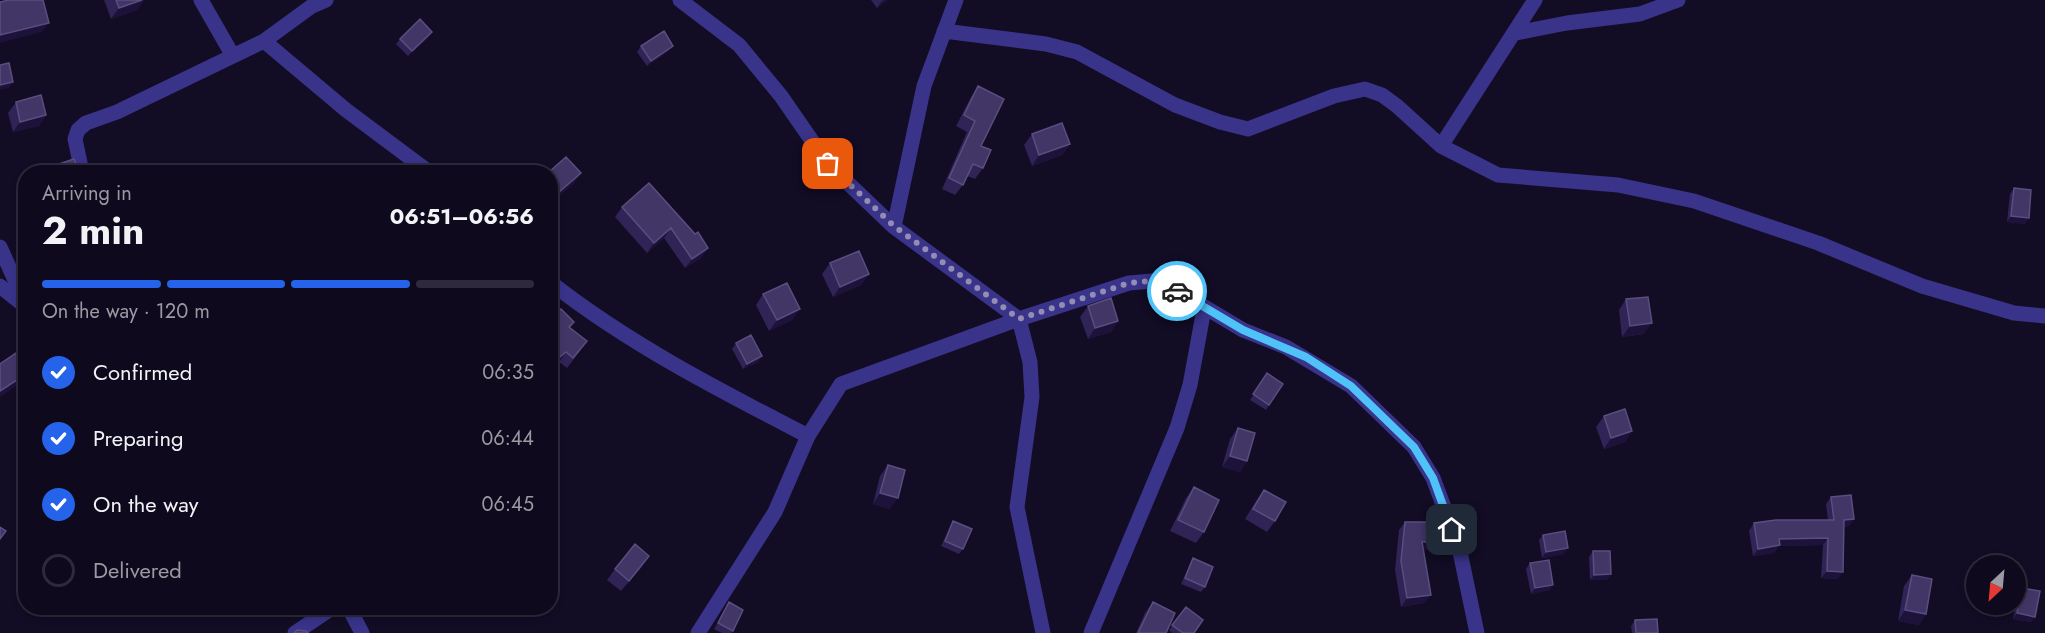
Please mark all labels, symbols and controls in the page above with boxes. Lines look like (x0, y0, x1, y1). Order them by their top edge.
pin (802, 138, 853, 189)
icon: bag (811, 147, 844, 180)
text: Arriving in (42, 179, 132, 208)
text: 06:51–06:56 (390, 200, 534, 232)
text: 2 min (42, 202, 144, 259)
courier (1147, 261, 1207, 321)
icon: car (1161, 275, 1194, 308)
text: On the way · 120 m (42, 297, 210, 326)
icon: check (42, 356, 75, 389)
text: Confirmed (93, 356, 192, 388)
text: 06:35 (482, 358, 534, 387)
icon: check (42, 422, 75, 455)
text: Preparing (93, 422, 184, 454)
text: 06:44 (481, 424, 534, 453)
icon: check (42, 488, 75, 521)
text: On the way (93, 488, 198, 520)
text: 06:45 (482, 490, 534, 519)
pin (1426, 504, 1477, 555)
icon: home (1435, 513, 1468, 546)
text: Delivered (93, 554, 182, 586)
north arrow (1966, 555, 2026, 615)
map controls (1966, 555, 2026, 615)

